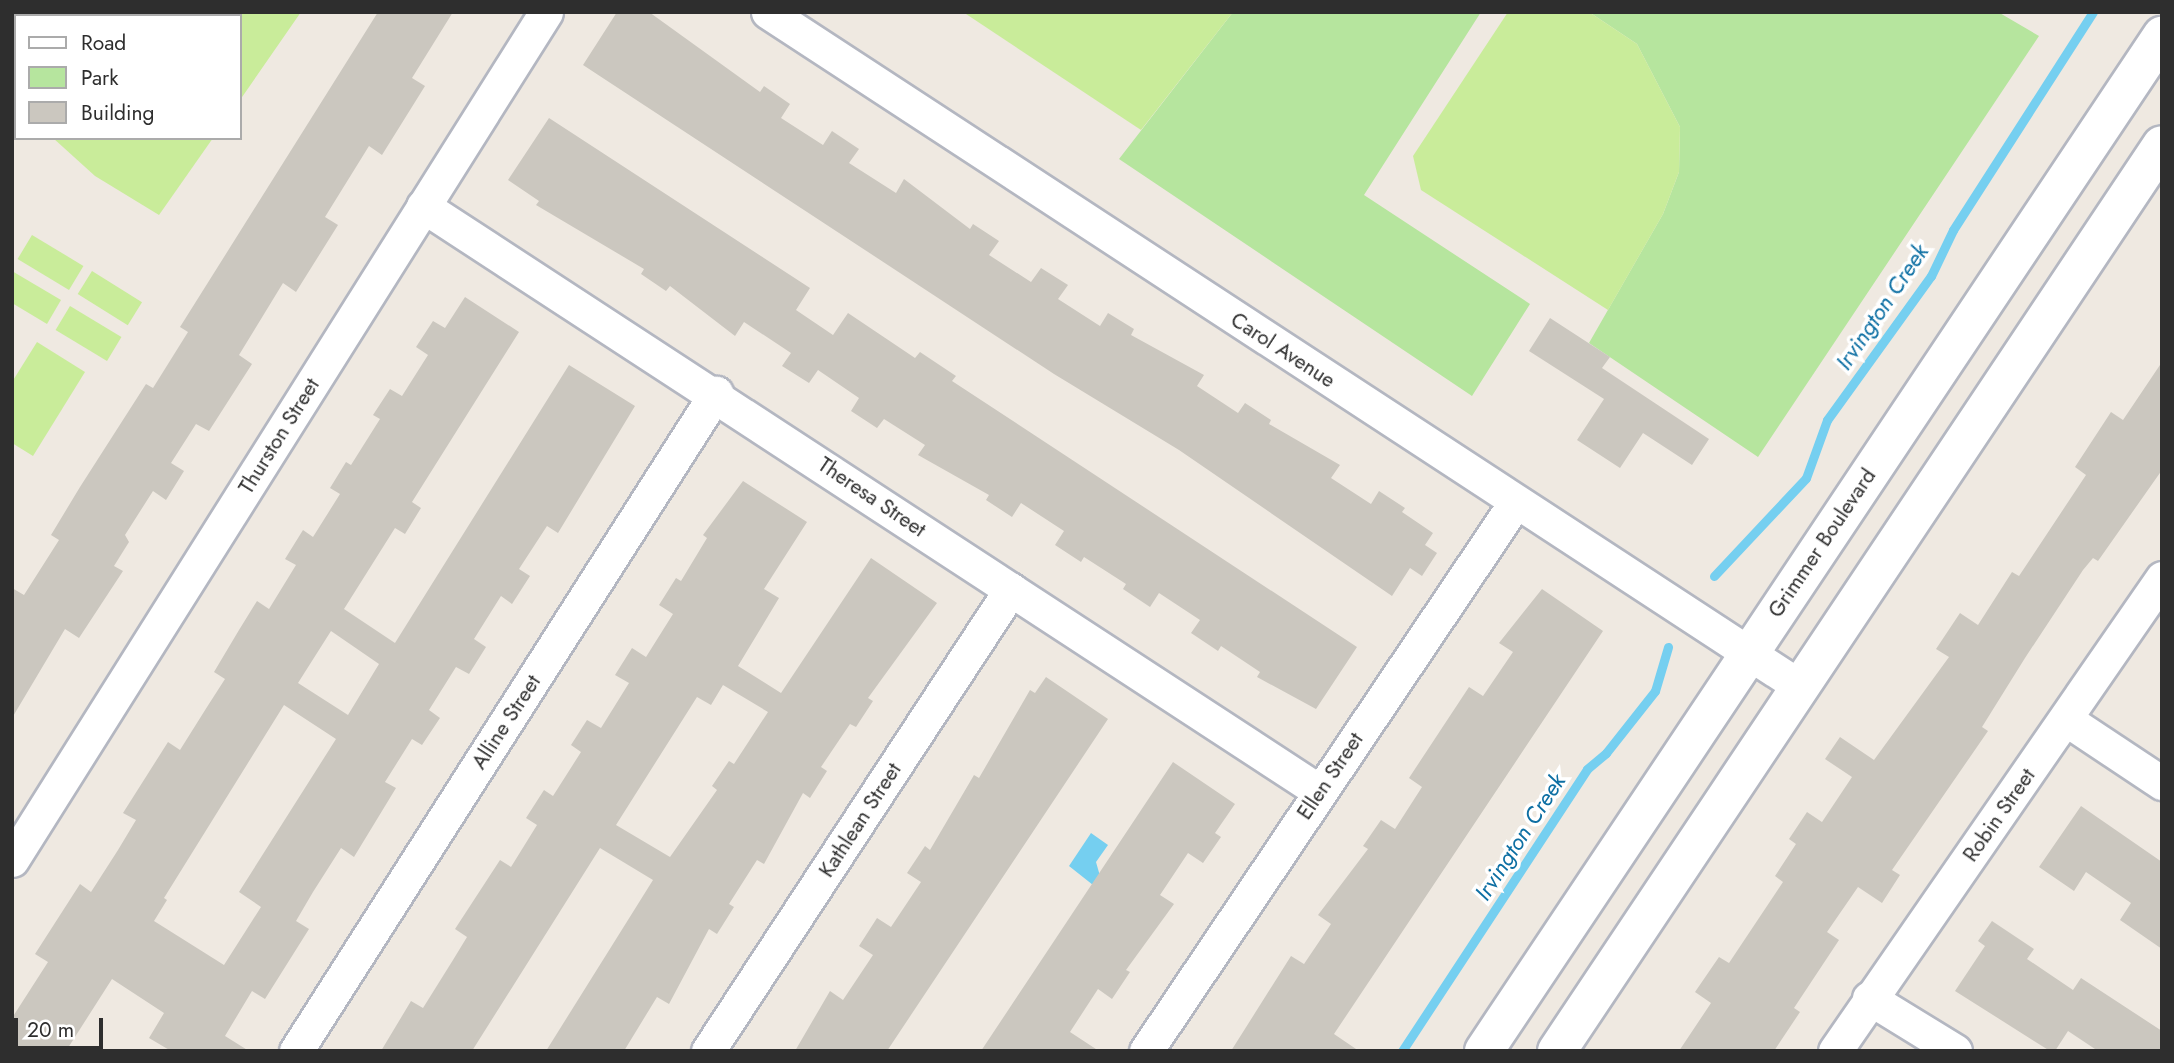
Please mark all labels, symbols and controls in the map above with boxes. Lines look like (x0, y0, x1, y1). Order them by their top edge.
legend (14, 14, 242, 140)
text: Road (81, 28, 126, 58)
text: Park (81, 63, 118, 93)
text: Building (81, 98, 154, 128)
water label: Irvington Creek (1830, 239, 1934, 375)
street label: Carol Avenue (1226, 307, 1340, 393)
street label: Thurston Street (233, 374, 325, 498)
street label: Theresa Street (813, 452, 931, 542)
street label: Grimmer Boulevard (1763, 464, 1881, 622)
street label: Alline Street (466, 670, 546, 774)
street label: Ellen Street (1292, 728, 1368, 824)
street label: Kathlean Street (814, 758, 906, 882)
street label: Robin Street (1958, 764, 2040, 866)
water label: Irvington Creek (1469, 768, 1571, 906)
scale bar (18, 1004, 107, 1048)
text: 20 m (27, 1015, 74, 1045)

